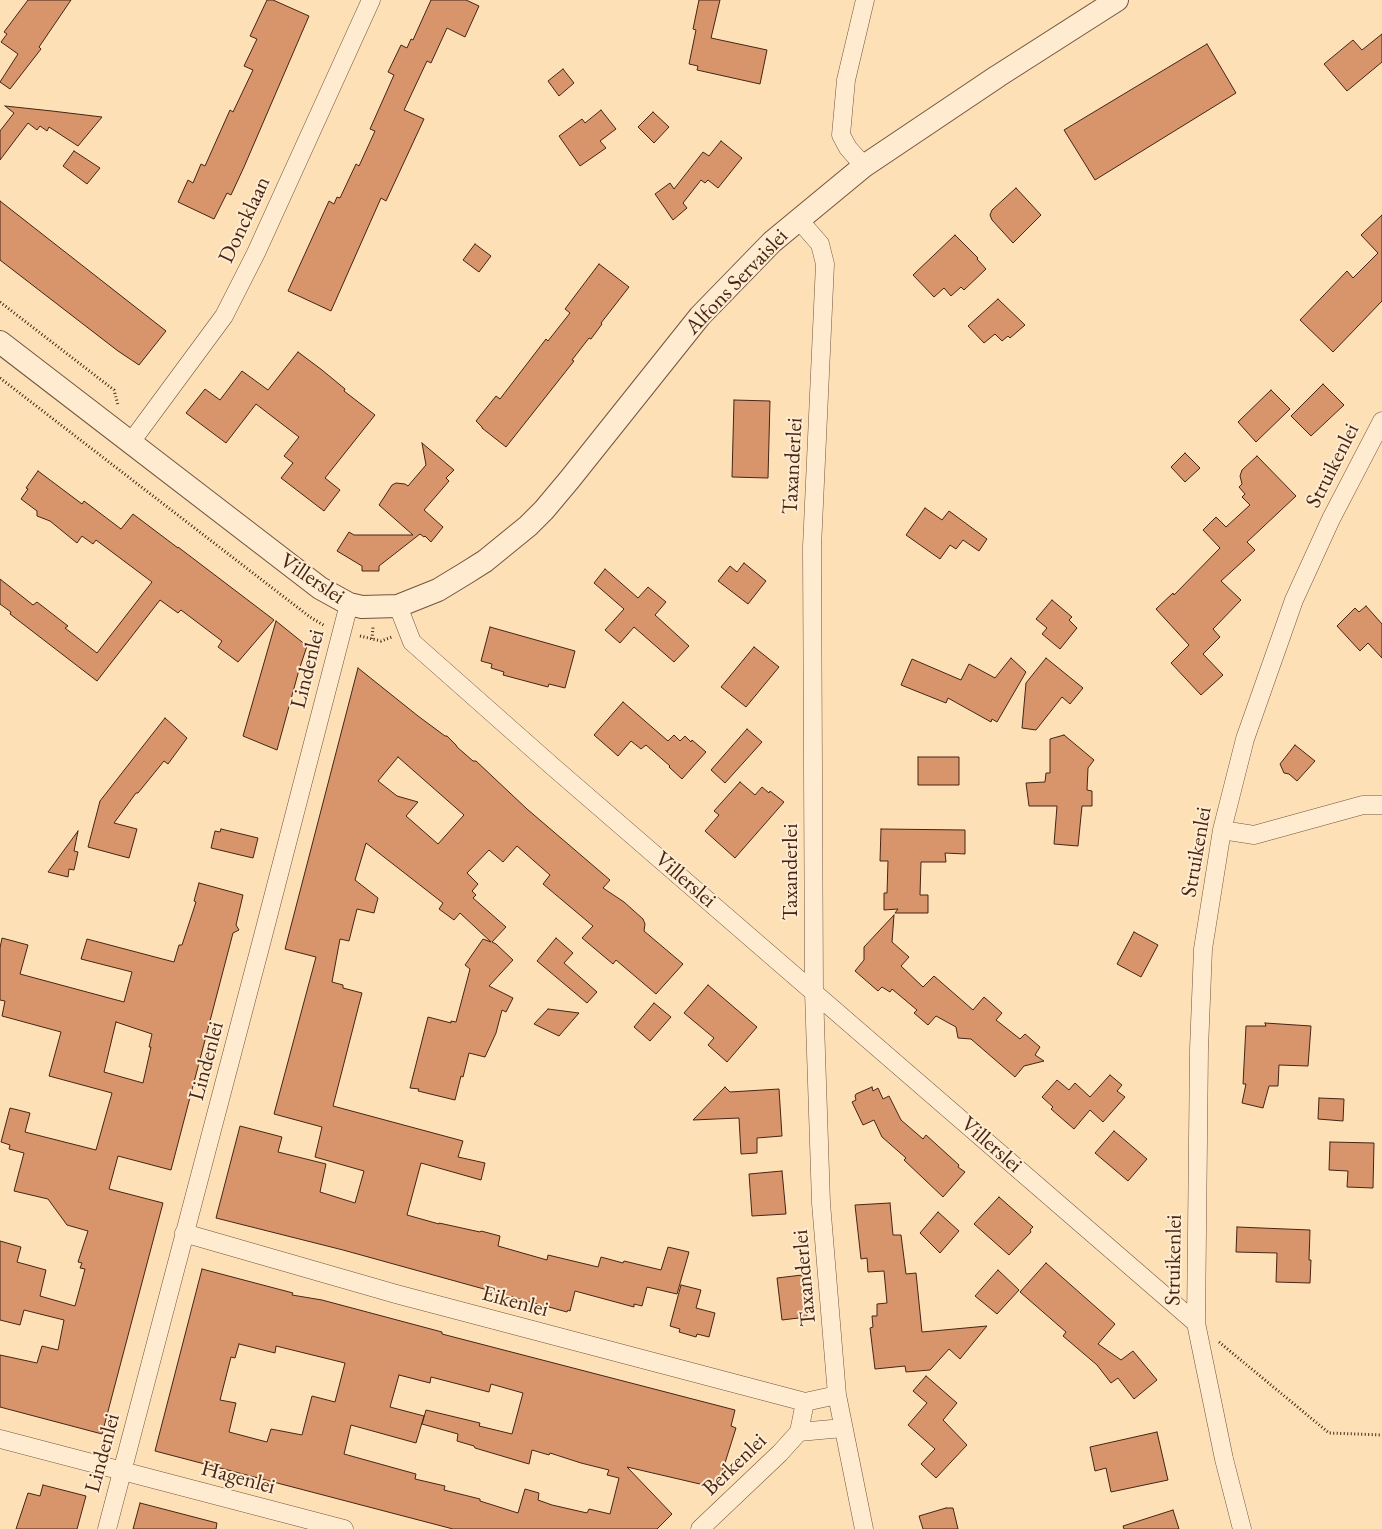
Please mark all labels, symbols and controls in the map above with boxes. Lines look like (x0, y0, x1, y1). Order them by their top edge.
street label: Doncklaan (213, 172, 277, 268)
street label: Alfons Servaislei (680, 224, 794, 340)
street label: Taxanderlei (777, 417, 809, 515)
street label: Struikenlei (1301, 419, 1365, 513)
street label: Villerslei (275, 548, 349, 610)
street label: Lindenlei (285, 627, 331, 711)
street label: Struikenlei (1176, 805, 1218, 899)
street label: Taxanderlei (778, 823, 804, 921)
street label: Villerslei (649, 846, 721, 914)
street label: Lindenlei (184, 1019, 230, 1103)
street label: Villerslei (955, 1111, 1027, 1179)
street label: Struikenlei (1160, 1214, 1188, 1306)
street label: Taxanderlei (788, 1229, 822, 1327)
street label: Eikenlei (479, 1281, 551, 1323)
street label: Lindenlei (80, 1411, 126, 1495)
street label: Berkenlei (698, 1428, 772, 1502)
street label: Hagenlei (198, 1455, 278, 1501)

